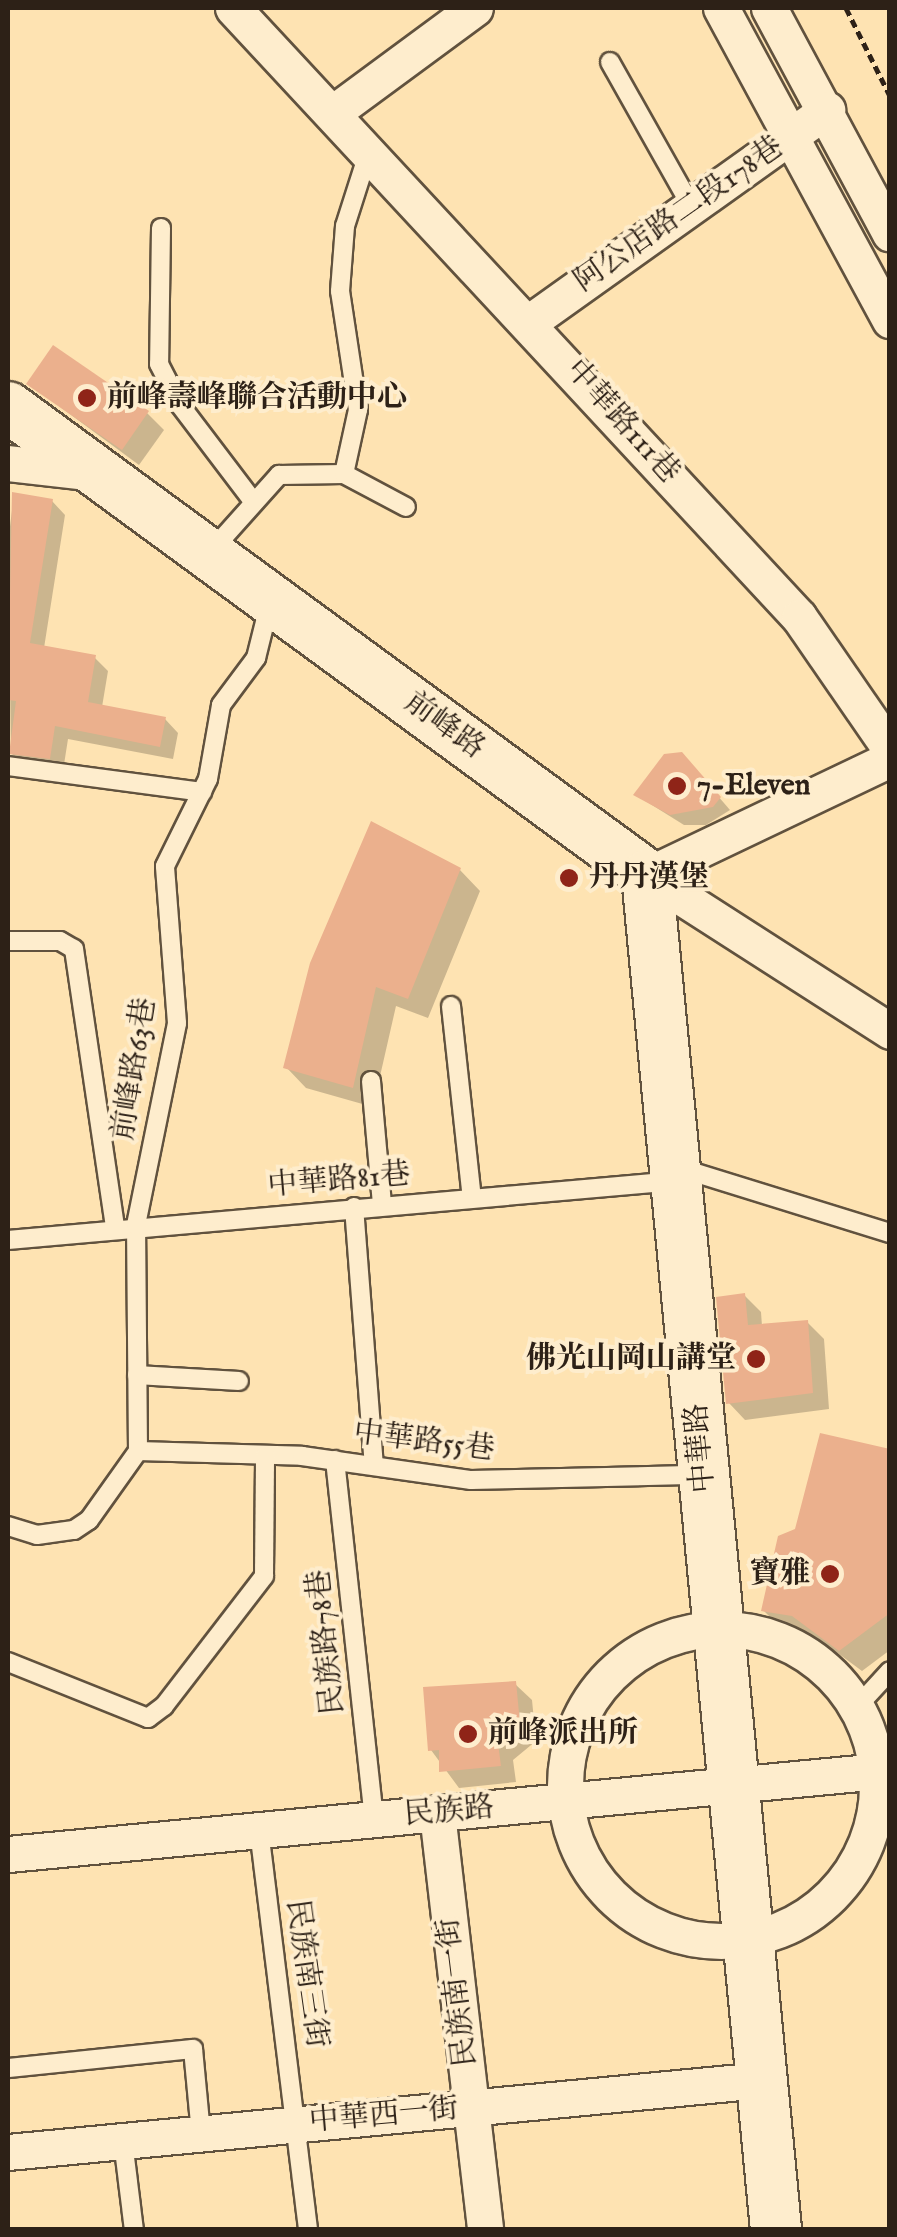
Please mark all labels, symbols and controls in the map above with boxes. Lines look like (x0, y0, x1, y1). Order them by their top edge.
street label: 阿公店路二段178巷 (568, 129, 790, 301)
street label: 中華路111巷 (557, 353, 687, 491)
place label: 前峰壽峰聯合活動中心 (107, 380, 407, 416)
marker: 前峰壽峰聯合活動中心 (76, 387, 98, 409)
street label: 前峰路 (397, 685, 491, 767)
place label: 7-Eleven (697, 768, 811, 804)
marker: 7-Eleven (666, 775, 688, 797)
place label: 丹丹漢堡 (589, 860, 709, 896)
marker: 丹丹漢堡 (558, 867, 580, 889)
street label: 前峰路63巷 (106, 995, 164, 1143)
street label: 中華路81巷 (266, 1157, 412, 1205)
place label: 佛光山岡山講堂 (526, 1341, 736, 1377)
marker: 佛光山岡山講堂 (745, 1348, 767, 1370)
street label: 中華路 (679, 1402, 723, 1494)
street label: 中華路55巷 (351, 1415, 497, 1469)
place label: 寶雅 (750, 1556, 810, 1592)
marker: 寶雅 (819, 1563, 841, 1585)
street label: 民族路78巷 (301, 1568, 353, 1716)
place label: 前峰派出所 (488, 1716, 638, 1752)
marker: 前峰派出所 (457, 1723, 479, 1745)
street label: 民族路 (403, 1790, 495, 1834)
street label: 民族南三街 (278, 1897, 334, 2051)
street label: 民族南一街 (431, 1915, 485, 2069)
street label: 中華西一街 (308, 2092, 460, 2140)

